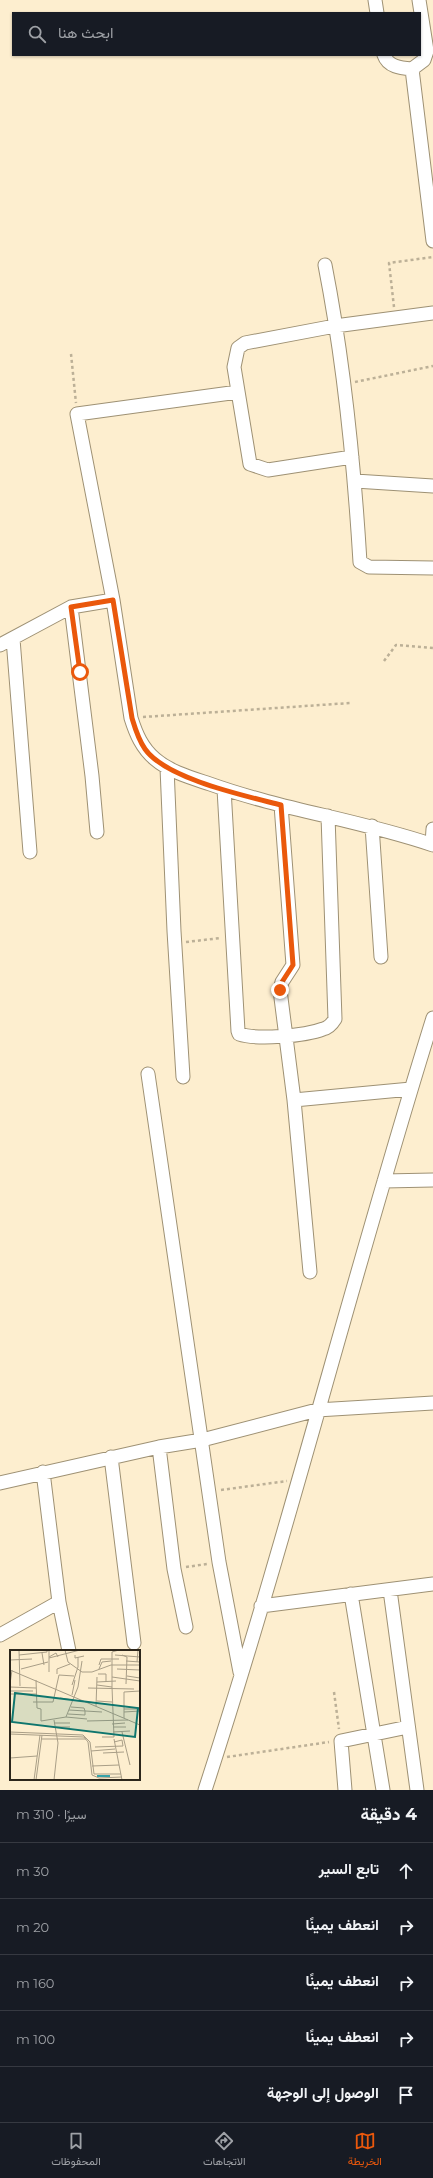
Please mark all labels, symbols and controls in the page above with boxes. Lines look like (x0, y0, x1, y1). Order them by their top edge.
search box (12, 12, 421, 56)
icon: search (26, 23, 48, 45)
text: ابحث هنا (58, 23, 113, 42)
route start (71, 663, 89, 681)
route end (271, 981, 289, 999)
inset map (10, 1650, 140, 1780)
text: 4 دقيقة (360, 1804, 417, 1824)
text: سيرًا · 310 m (16, 1806, 87, 1822)
text: تابع السير (319, 1859, 379, 1878)
icon: ahead (395, 1860, 417, 1882)
text: 30 m (16, 1863, 49, 1879)
text: انعطف يمينًا (306, 1915, 379, 1934)
icon: right (395, 1916, 417, 1938)
text: 20 m (16, 1919, 49, 1935)
text: انعطف يمينًا (306, 1971, 379, 1990)
icon: right (395, 1972, 417, 1994)
text: 160 m (16, 1975, 54, 1991)
text: انعطف يمينًا (306, 2027, 379, 2046)
icon: right (395, 2028, 417, 2050)
text: 100 m (16, 2031, 55, 2047)
text: الوصول إلى الوجهة (267, 2083, 379, 2102)
icon: arrive (395, 2084, 417, 2106)
tab: المحفوظات (51, 2130, 101, 2171)
tab: الاتجاهات (203, 2130, 246, 2171)
tab: الخريطة (348, 2130, 382, 2171)

